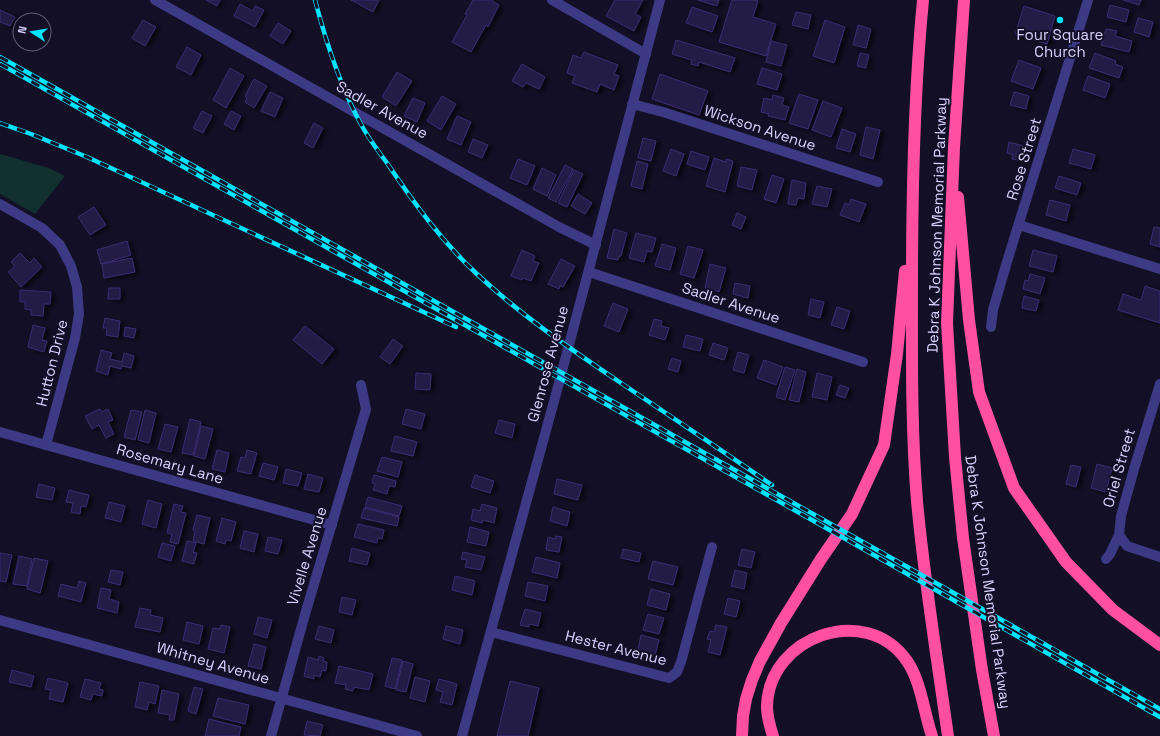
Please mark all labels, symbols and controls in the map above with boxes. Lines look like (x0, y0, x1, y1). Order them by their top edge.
north arrow (12, 12, 52, 52)
marker: Four Square Church (1055, 15, 1065, 25)
text: N (15, 25, 30, 35)
place label: Four Square Church (1017, 25, 1104, 61)
street label: Sadler Avenue (333, 76, 432, 143)
street label: Debra K Johnson Memorial Parkway (923, 97, 950, 353)
street label: Wickson Avenue (702, 100, 819, 155)
street label: Rose Street (1002, 115, 1045, 202)
street label: Sadler Avenue (680, 278, 783, 327)
street label: Glenrose Avenue (523, 303, 572, 424)
street label: Hutton Drive (32, 317, 72, 408)
street label: Oriel Street (1098, 426, 1139, 510)
street label: Rosemary Lane (114, 439, 226, 488)
street label: Debra K Johnson Memorial Parkway (961, 454, 1016, 710)
street label: Vivelle Avenue (282, 504, 331, 608)
street label: Hester Avenue (563, 626, 669, 669)
street label: Whitney Avenue (154, 637, 272, 688)

